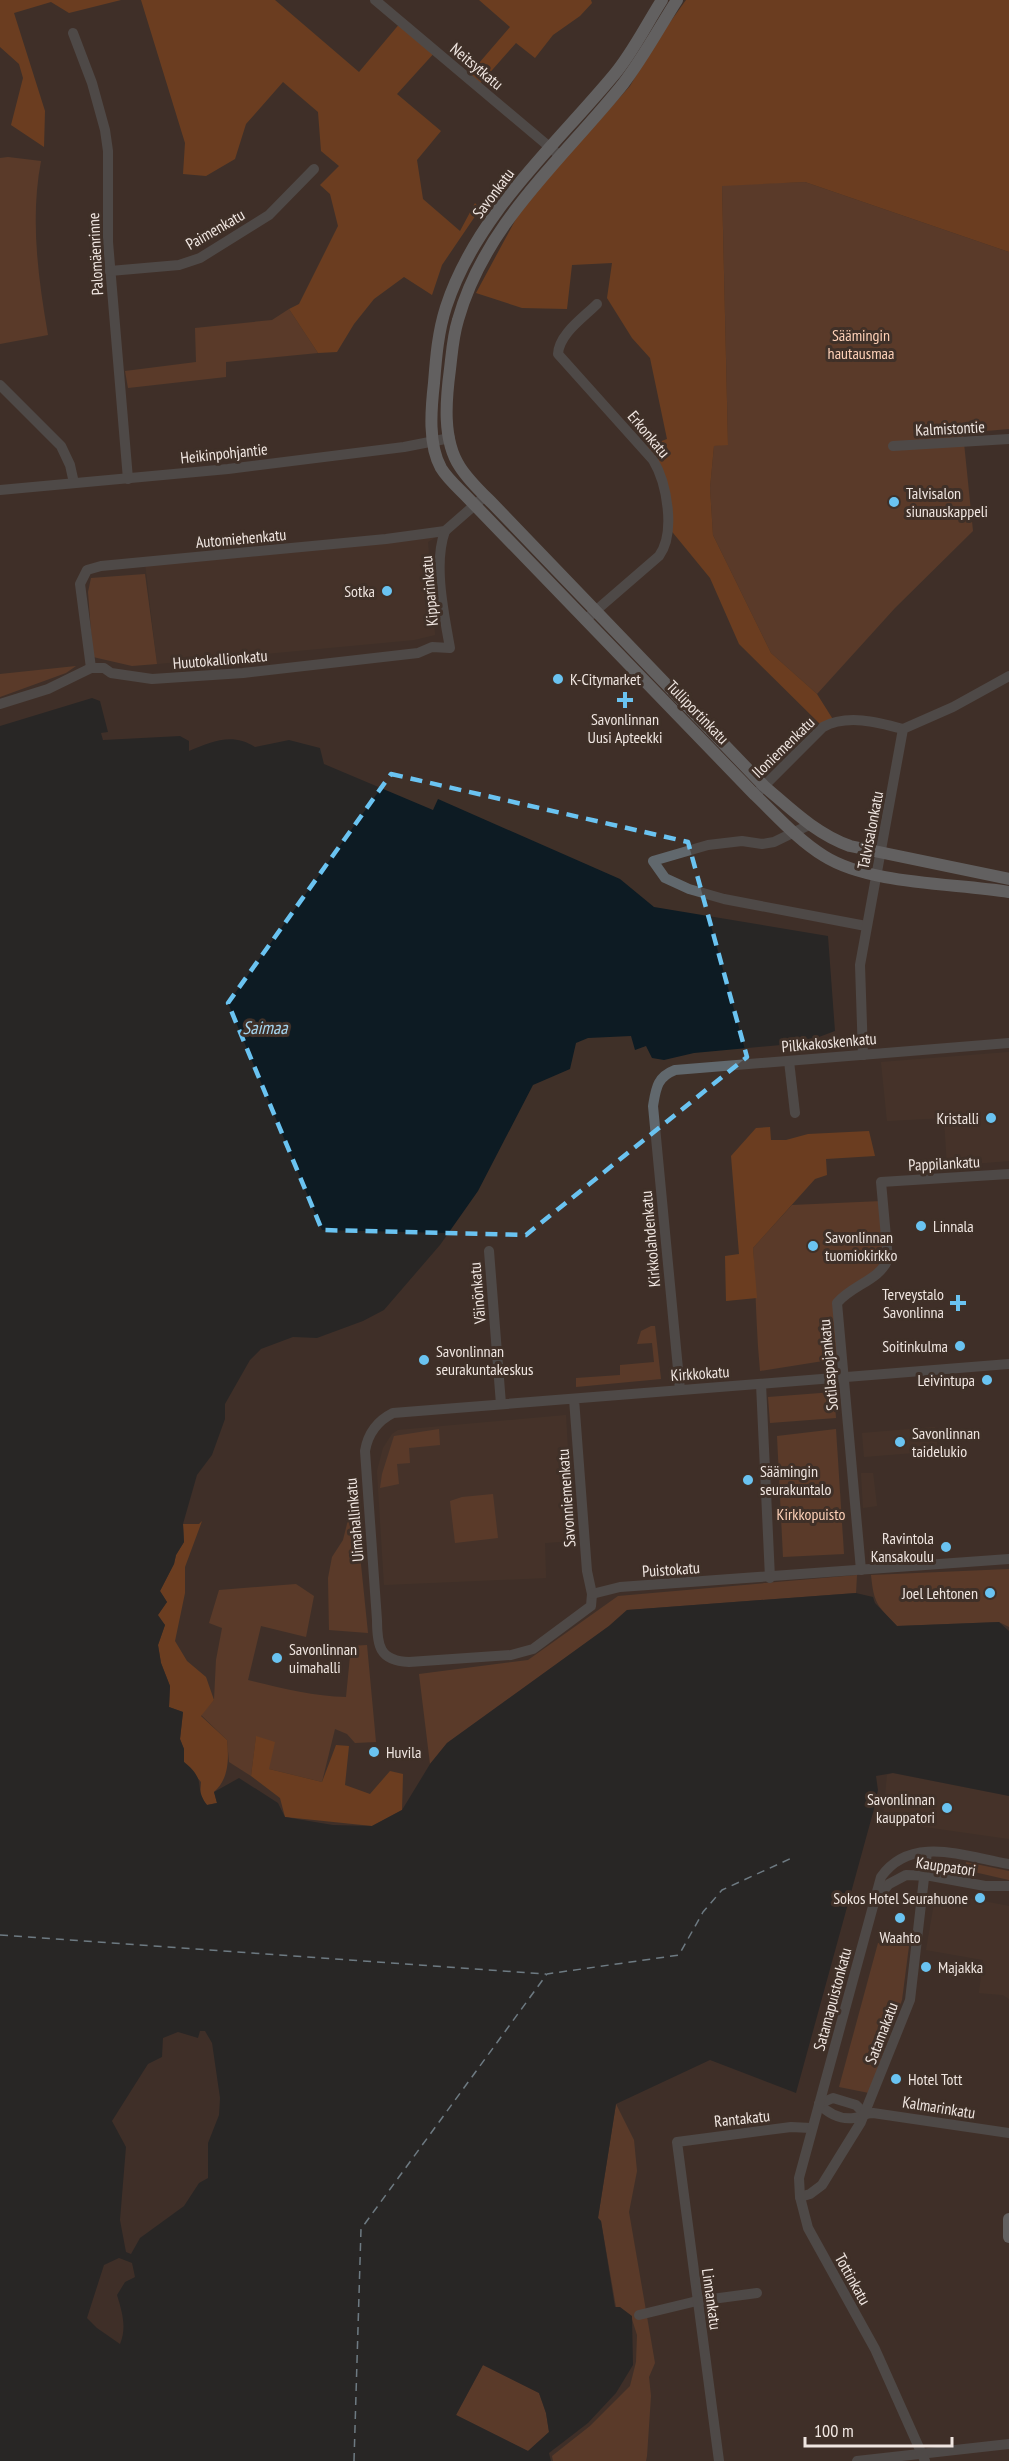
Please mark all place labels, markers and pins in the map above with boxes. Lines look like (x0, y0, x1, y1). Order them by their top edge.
place label: Talvisalon siunauskappeli (906, 483, 988, 521)
marker: Talvisalon siunauskappeli (887, 495, 901, 509)
place label: Sotka (344, 581, 375, 601)
marker: Sotka (380, 584, 394, 598)
place label: K-Citymarket (570, 669, 641, 689)
marker: K-Citymarket (551, 672, 565, 686)
marker: Savonlinnan Uusi Apteekki (618, 693, 632, 707)
place label: Savonlinnan Uusi Apteekki (588, 709, 662, 747)
place label: Kristalli (936, 1108, 979, 1128)
marker: Kristalli (984, 1111, 998, 1125)
place label: Linnala (933, 1216, 974, 1236)
marker: Linnala (914, 1219, 928, 1233)
place label: Savonlinnan tuomiokirkko (825, 1227, 897, 1265)
marker: Savonlinnan tuomiokirkko (806, 1239, 820, 1253)
place label: Terveystalo Savonlinna (882, 1284, 944, 1322)
marker: Terveystalo Savonlinna (949, 1294, 967, 1312)
place label: Soitinkulma (882, 1336, 948, 1356)
marker: Soitinkulma (953, 1339, 967, 1353)
place label: Savonlinnan seurakuntakeskus (436, 1341, 533, 1379)
marker: Savonlinnan seurakuntakeskus (417, 1353, 431, 1367)
place label: Leivintupa (918, 1370, 975, 1390)
marker: Leivintupa (980, 1373, 994, 1387)
place label: Savonlinnan taidelukio (912, 1423, 980, 1461)
marker: Savonlinnan taidelukio (893, 1435, 907, 1449)
place label: Säämingin seurakuntalo (760, 1461, 831, 1499)
marker: Säämingin seurakuntalo (741, 1473, 755, 1487)
place label: Ravintola Kansakoulu (871, 1528, 934, 1566)
marker: Ravintola Kansakoulu (939, 1540, 953, 1554)
place label: Joel Lehtonen (901, 1583, 978, 1603)
marker: Joel Lehtonen (983, 1586, 997, 1600)
place label: Savonlinnan uimahalli (289, 1639, 357, 1677)
marker: Savonlinnan uimahalli (270, 1651, 284, 1665)
place label: Huvila (386, 1742, 421, 1762)
marker: Huvila (367, 1745, 381, 1759)
place label: Savonlinnan kauppatori (867, 1789, 935, 1827)
marker: Savonlinnan kauppatori (940, 1801, 954, 1815)
place label: Sokos Hotel Seurahuone (833, 1888, 968, 1908)
marker: Sokos Hotel Seurahuone (973, 1891, 987, 1905)
marker: Waahto (893, 1911, 907, 1925)
place label: Waahto (879, 1927, 921, 1947)
place label: Majakka (938, 1957, 983, 1977)
marker: Majakka (919, 1960, 933, 1974)
place label: Hotel Tott (908, 2069, 963, 2089)
marker: Hotel Tott (889, 2072, 903, 2086)

